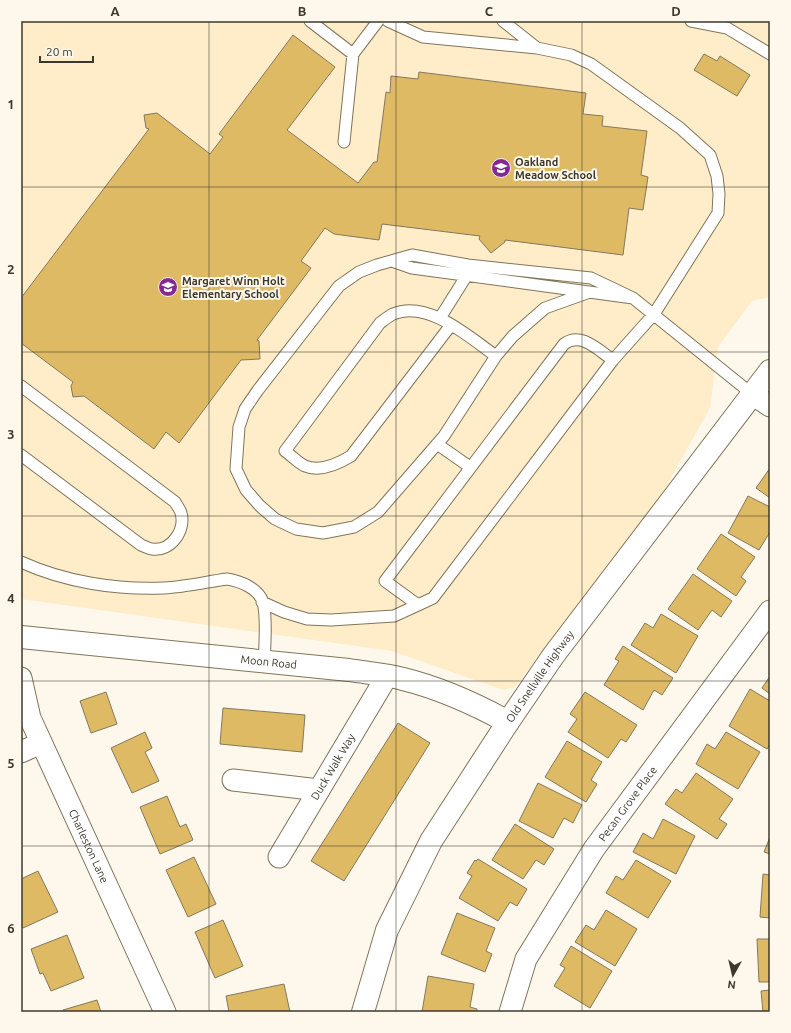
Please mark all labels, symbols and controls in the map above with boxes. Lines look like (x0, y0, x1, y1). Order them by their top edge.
text: A (110, 4, 120, 18)
text: B (298, 4, 307, 18)
text: C (485, 4, 494, 18)
text: D (671, 4, 681, 18)
scale bar (40, 38, 93, 64)
text: 20 m (46, 45, 73, 58)
text: 1 (7, 97, 15, 111)
place label: Oakland Meadow School (515, 156, 597, 181)
school or university icon: Oakland Meadow School (490, 157, 512, 179)
text: 2 (7, 262, 15, 276)
place label: Margaret Winn Holt Elementary School (182, 275, 285, 300)
school or university icon: Margaret Winn Holt Elementary School (157, 276, 179, 298)
text: 3 (7, 427, 15, 441)
text: 4 (7, 591, 15, 605)
street label: Old Snellville Highway (504, 628, 577, 725)
street label: Moon Road (240, 653, 298, 671)
street label: Duck Walk Way (308, 731, 357, 802)
text: 5 (7, 756, 15, 770)
street label: Pecan Grove Place (596, 764, 659, 844)
street label: Charleston Lane (67, 807, 111, 885)
text: 6 (7, 921, 15, 935)
north arrow (713, 955, 753, 995)
text: N (727, 978, 737, 991)

